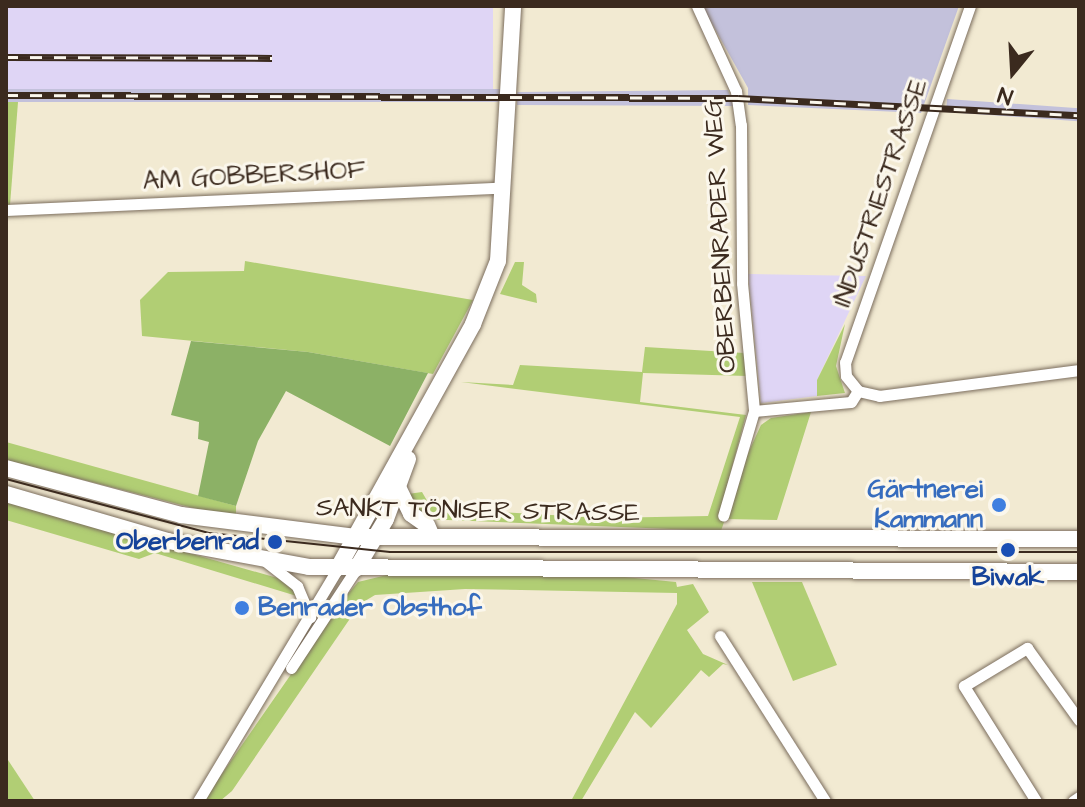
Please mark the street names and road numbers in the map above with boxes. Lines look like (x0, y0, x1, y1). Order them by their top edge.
street label: INDUSTRIESTRASSE (827, 75, 935, 311)
street label: OBERBENRADER WEG (698, 98, 744, 374)
street label: AM GOBBERSHOF (142, 155, 366, 197)
street label: SANKT TÖNISER STRASSE (316, 493, 640, 529)

